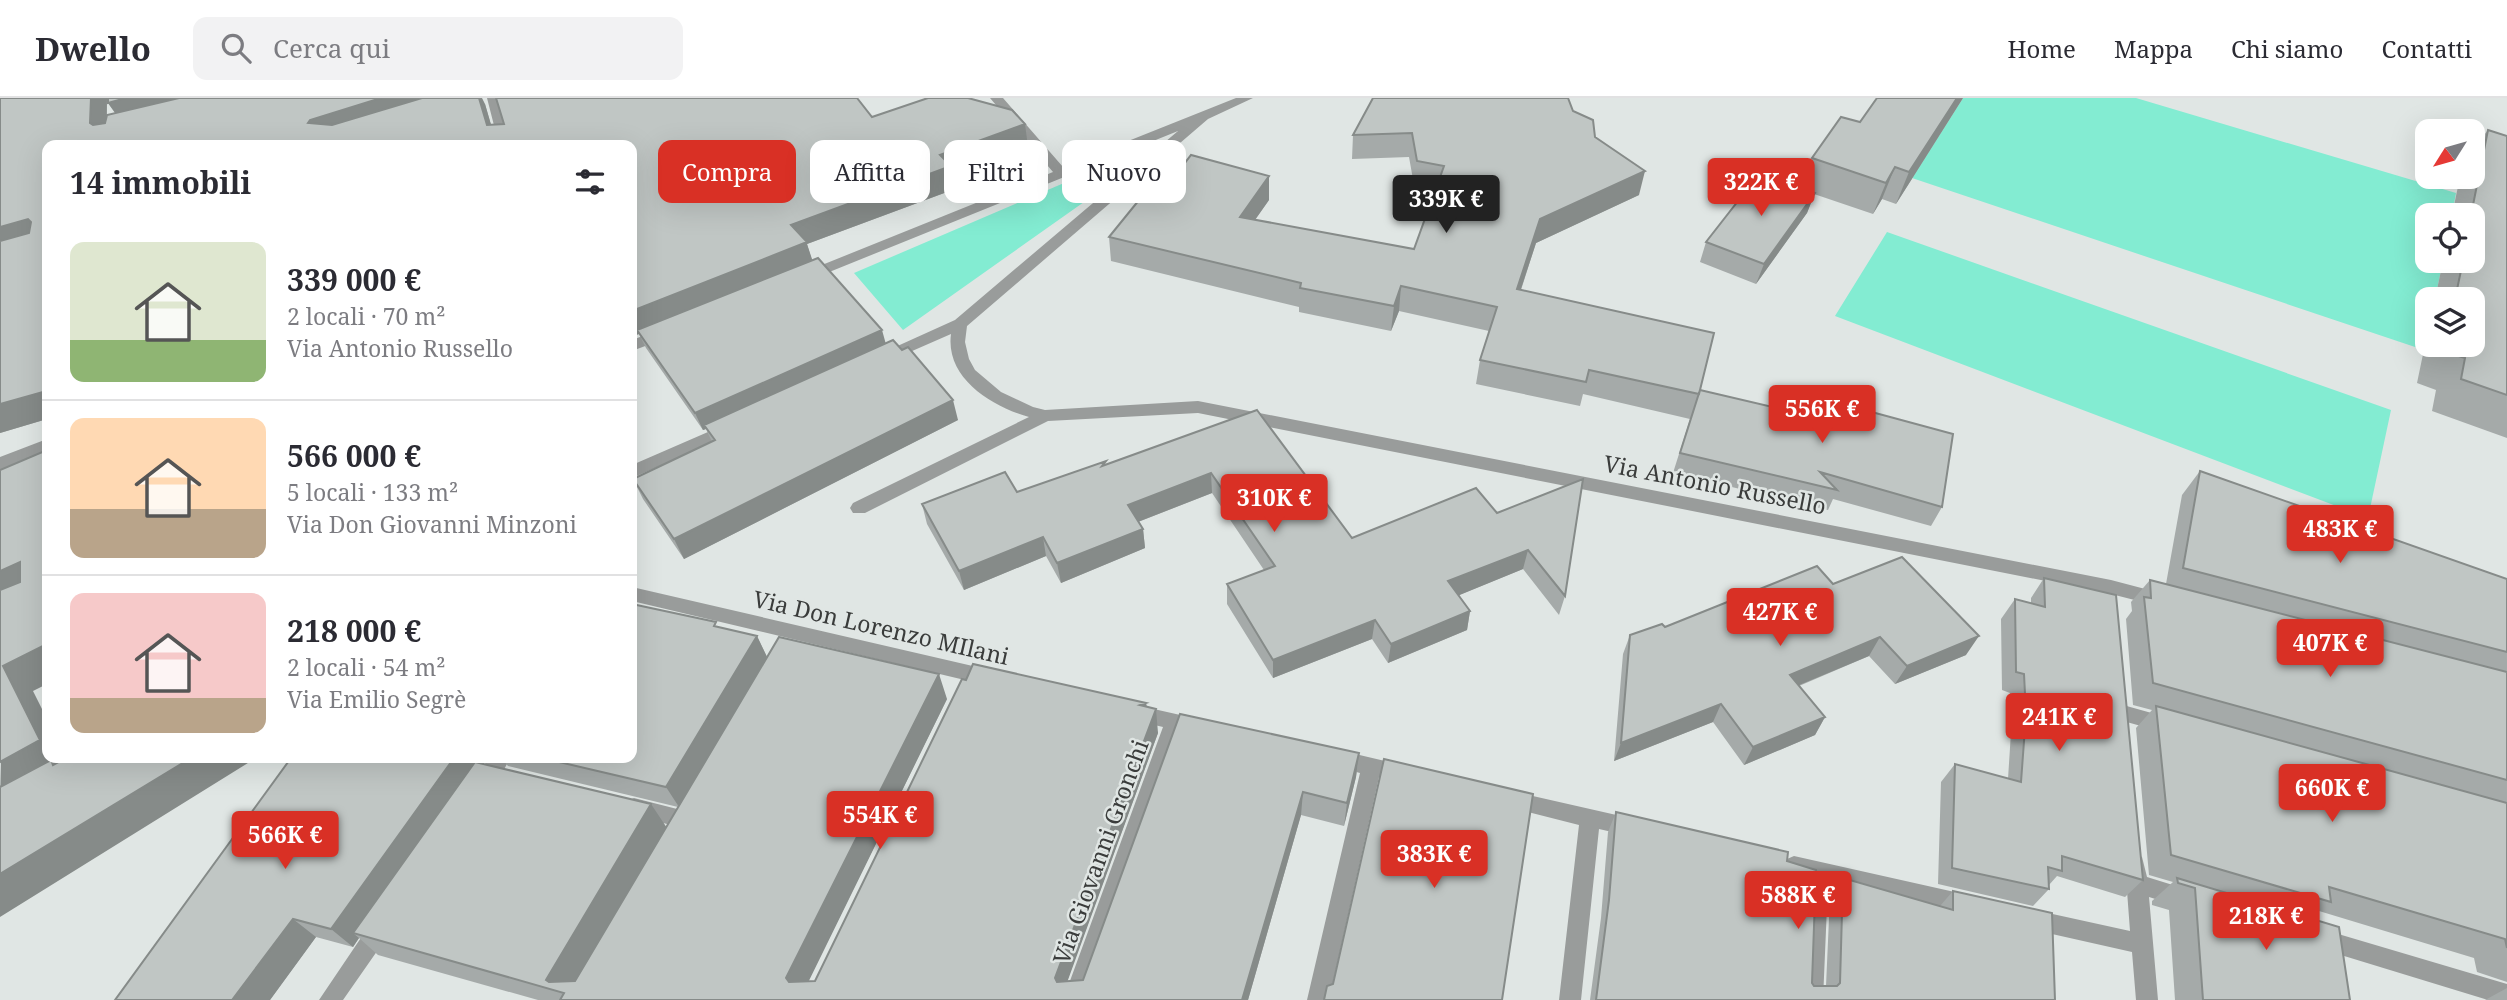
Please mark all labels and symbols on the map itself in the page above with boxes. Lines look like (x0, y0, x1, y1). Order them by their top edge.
north arrow (2415, 119, 2485, 189)
pin: 322K € (1704, 158, 1818, 218)
pin: 339K € (1389, 176, 1503, 235)
pin: 556K € (1765, 386, 1879, 445)
street label: Via Antonio Russello (1601, 447, 1829, 521)
pin: 310K € (1217, 474, 1331, 534)
pin: 483K € (2283, 505, 2397, 565)
street label: Via Don Lorenzo MIlani (750, 582, 1013, 672)
pin: 427K € (1723, 588, 1837, 648)
pin: 407K € (2273, 620, 2387, 679)
pin: 241K € (2002, 694, 2116, 753)
street label: Via Giovanni Gronchi (1045, 734, 1156, 968)
pin: 660K € (2275, 764, 2389, 824)
pin: 554K € (823, 792, 937, 851)
pin: 566K € (228, 812, 342, 871)
pin: 383K € (1377, 830, 1491, 890)
pin: 588K € (1741, 872, 1855, 931)
pin: 218K € (2209, 892, 2323, 952)

